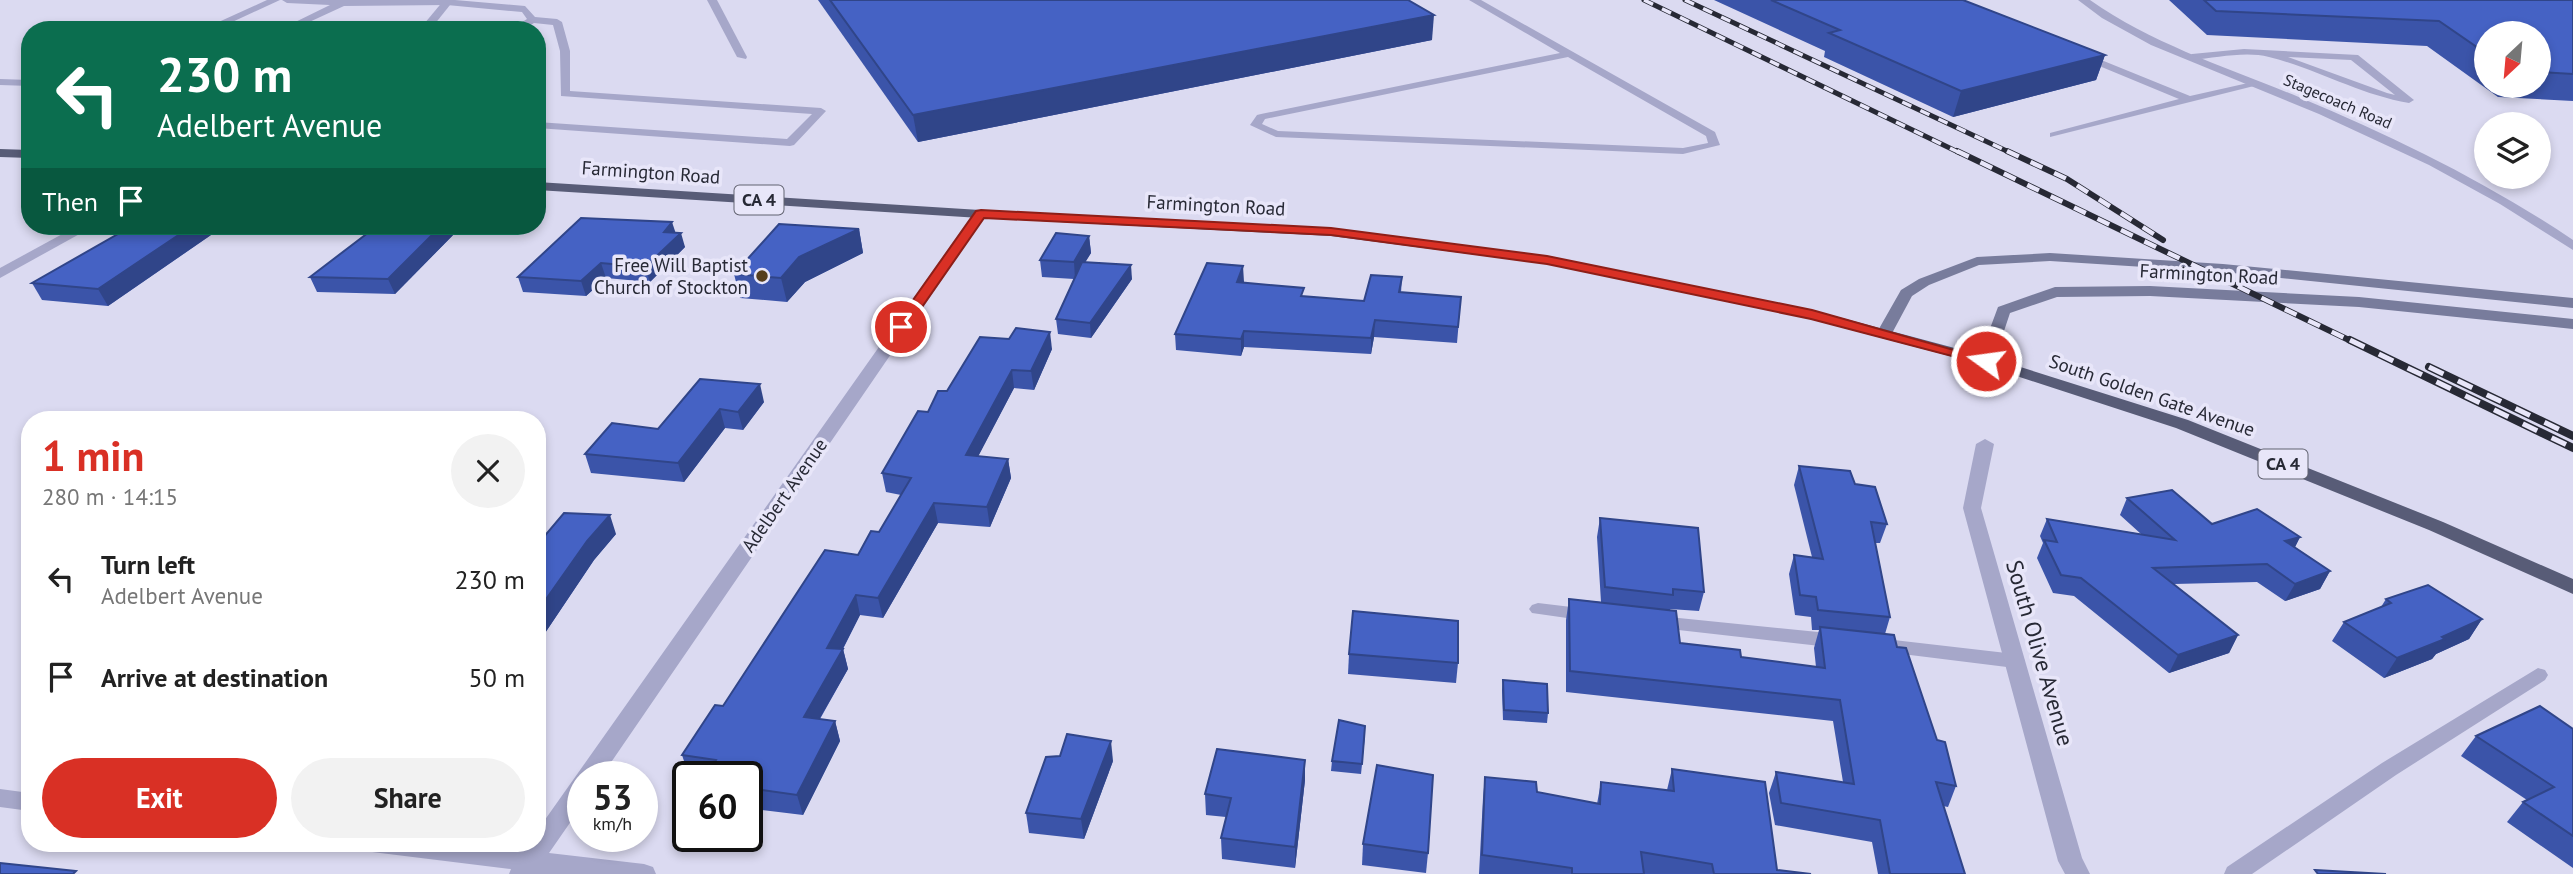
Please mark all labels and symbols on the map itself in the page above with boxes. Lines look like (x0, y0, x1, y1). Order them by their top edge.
north arrow (2474, 21, 2552, 98)
street label: Stagecoach Road (2281, 69, 2395, 133)
street label: Farmington Road (581, 155, 721, 189)
road number: CA 4 (734, 186, 784, 215)
street label: Farmington Road (1146, 189, 1286, 221)
place label: Free Will Baptist Church of Stockton (594, 253, 749, 299)
street label: Farmington Road (2139, 258, 2279, 290)
marker: Free Will Baptist Church of Stockton (754, 268, 770, 284)
pin (871, 297, 931, 357)
position arrow (1949, 324, 2023, 398)
street label: South Golden Gate Avenue (2046, 349, 2258, 441)
street label: Adelbert Avenue (736, 433, 832, 557)
road number: CA 4 (2258, 450, 2308, 478)
street label: South Olive Avenue (2000, 557, 2081, 749)
speed limit sign: 60 (672, 761, 763, 852)

